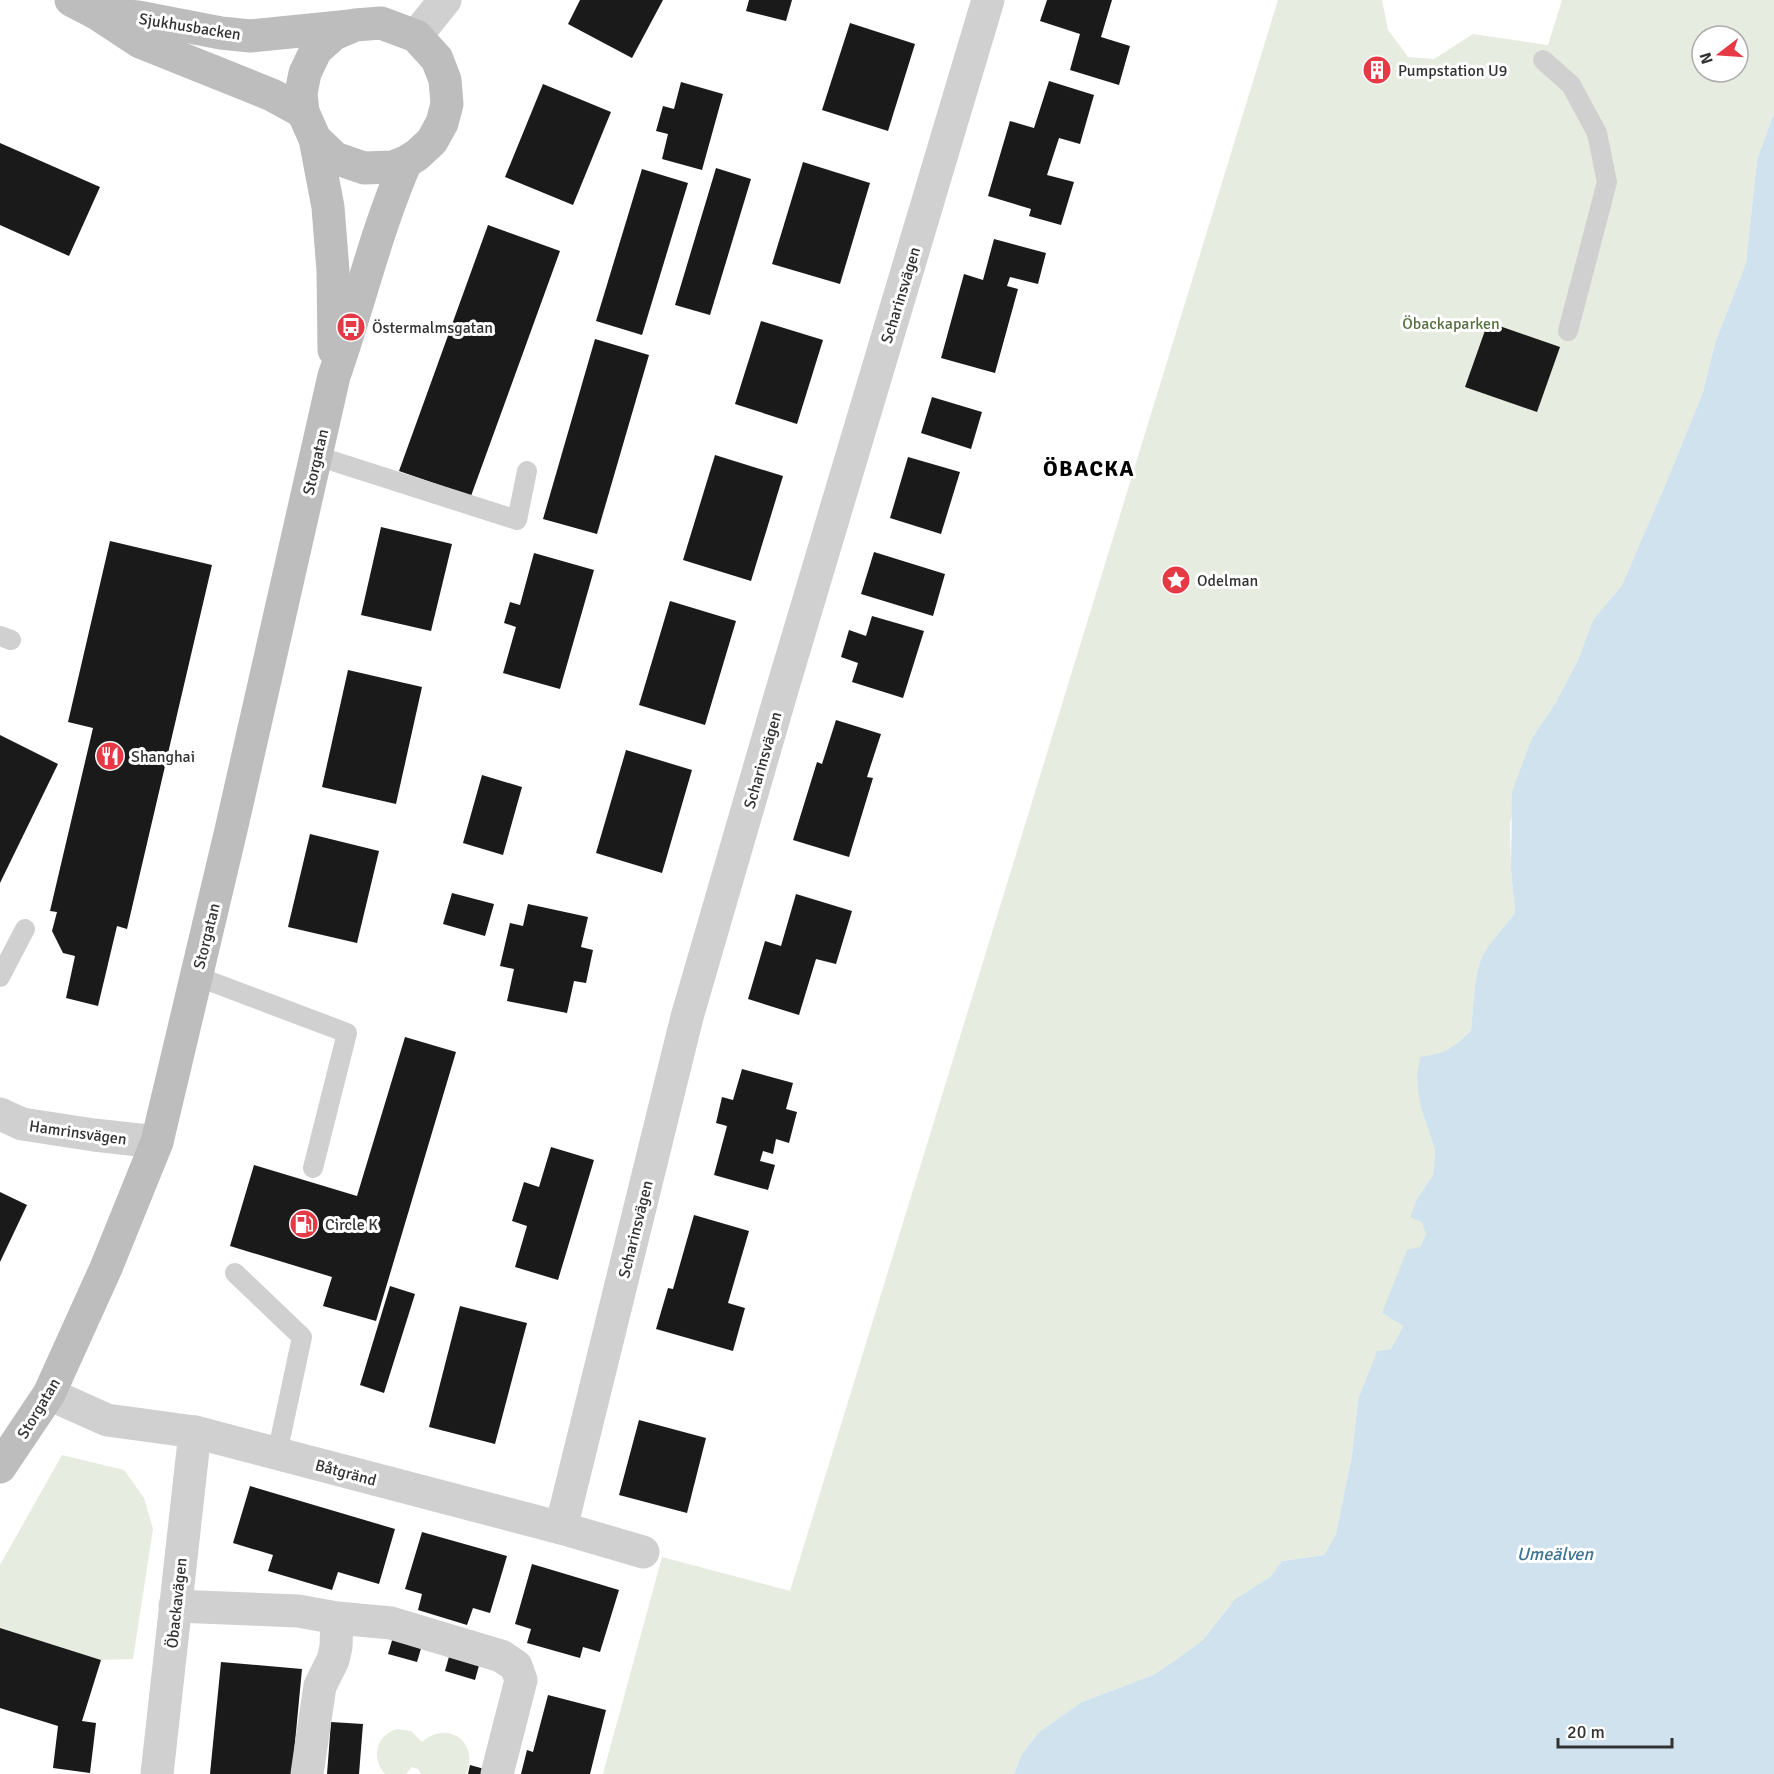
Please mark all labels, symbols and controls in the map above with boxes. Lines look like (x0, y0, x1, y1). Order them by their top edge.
street label: Sjukhusbacken (137, 9, 242, 45)
north arrow (1690, 24, 1750, 84)
text: N (1695, 50, 1718, 66)
building icon: Pumpstation U9 (1361, 54, 1393, 86)
place label: Pumpstation U9 (1398, 61, 1507, 81)
street label: Scharinsvägen (877, 245, 925, 346)
bus stop icon: Östermalmsgatan (335, 311, 367, 343)
park label: Öbackaparken (1402, 314, 1500, 334)
place label: Östermalmsgatan (372, 318, 493, 338)
street label: Storgatan (299, 427, 333, 497)
district label: ÖBACKA (1043, 455, 1135, 482)
place icon: Odelman (1160, 564, 1192, 596)
place label: Odelman (1197, 571, 1258, 591)
street label: Scharinsvägen (740, 709, 786, 811)
restaurant icon: Shanghai (94, 740, 126, 772)
place label: Shanghai (131, 747, 195, 767)
street label: Storgatan (189, 901, 225, 971)
street label: Hamrinsvägen (28, 1116, 128, 1150)
street label: Scharinsvägen (614, 1178, 658, 1280)
fuel station icon: Circle K (288, 1208, 320, 1240)
place label: Circle K (325, 1215, 378, 1235)
street label: Storgatan (13, 1375, 65, 1442)
street label: Båtgränd (313, 1455, 379, 1491)
water label: Umeälven (1517, 1543, 1594, 1565)
street label: Öbackavägen (162, 1557, 192, 1649)
scale bar (1558, 1711, 1672, 1749)
text: 20 m (1567, 1721, 1605, 1743)

